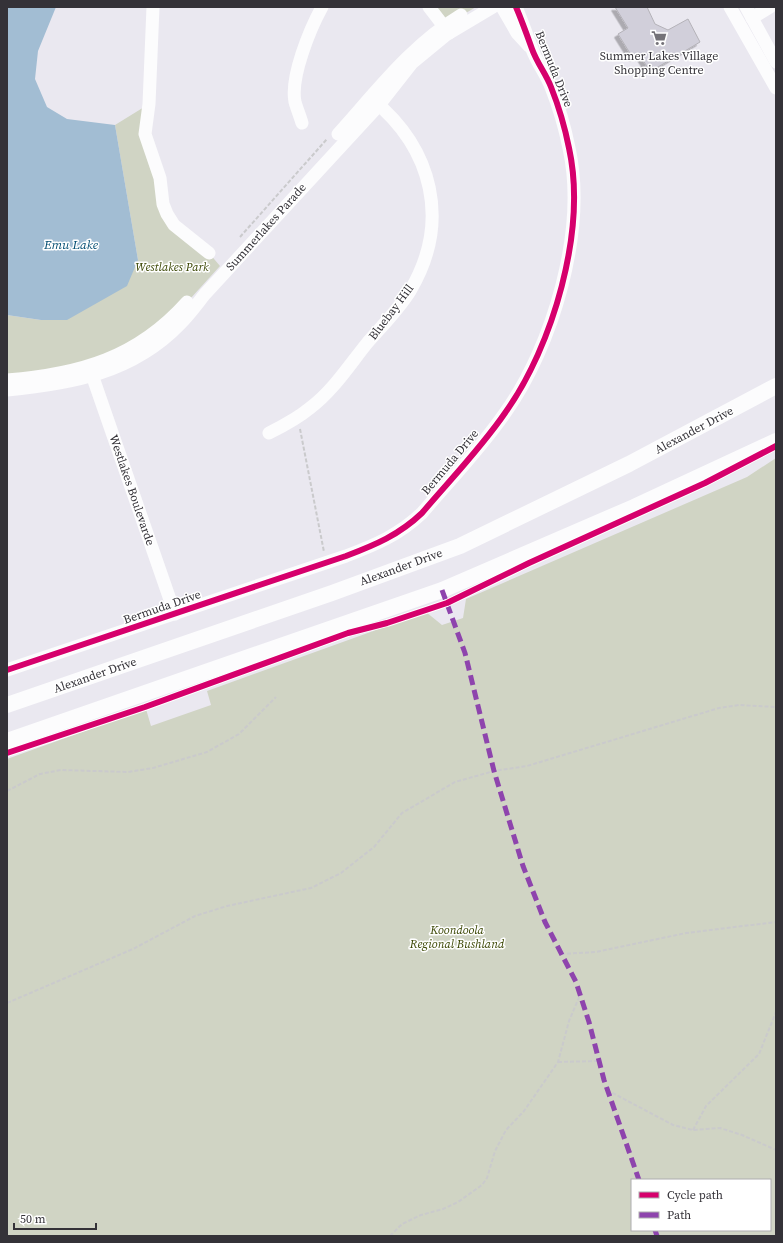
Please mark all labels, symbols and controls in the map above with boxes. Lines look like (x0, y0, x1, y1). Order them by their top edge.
street label: Bermuda Drive (531, 28, 577, 110)
supermarket icon: Summer Lakes Village Shopping Centre (650, 29, 668, 47)
place label: Summer Lakes Village Shopping Centre (600, 48, 718, 78)
street label: Summerlakes Parade (222, 180, 310, 274)
water label: Emu Lake (43, 236, 99, 253)
park label: Westlakes Park (135, 259, 209, 275)
street label: Bluebay Hill (365, 281, 417, 343)
street label: Alexander Drive (652, 403, 736, 457)
street label: Bermuda Drive (418, 426, 482, 498)
street label: Westlakes Boulevarde (105, 432, 159, 548)
street label: Alexander Drive (357, 545, 445, 589)
street label: Bermuda Drive (121, 586, 203, 628)
street label: Alexander Drive (51, 653, 139, 697)
park label: Koondoola Regional Bushland (409, 922, 505, 952)
legend (631, 1179, 771, 1231)
text: Cycle path (667, 1187, 723, 1203)
scale bar (14, 1205, 96, 1231)
text: Path (667, 1207, 691, 1223)
text: 50 m (20, 1211, 46, 1227)

